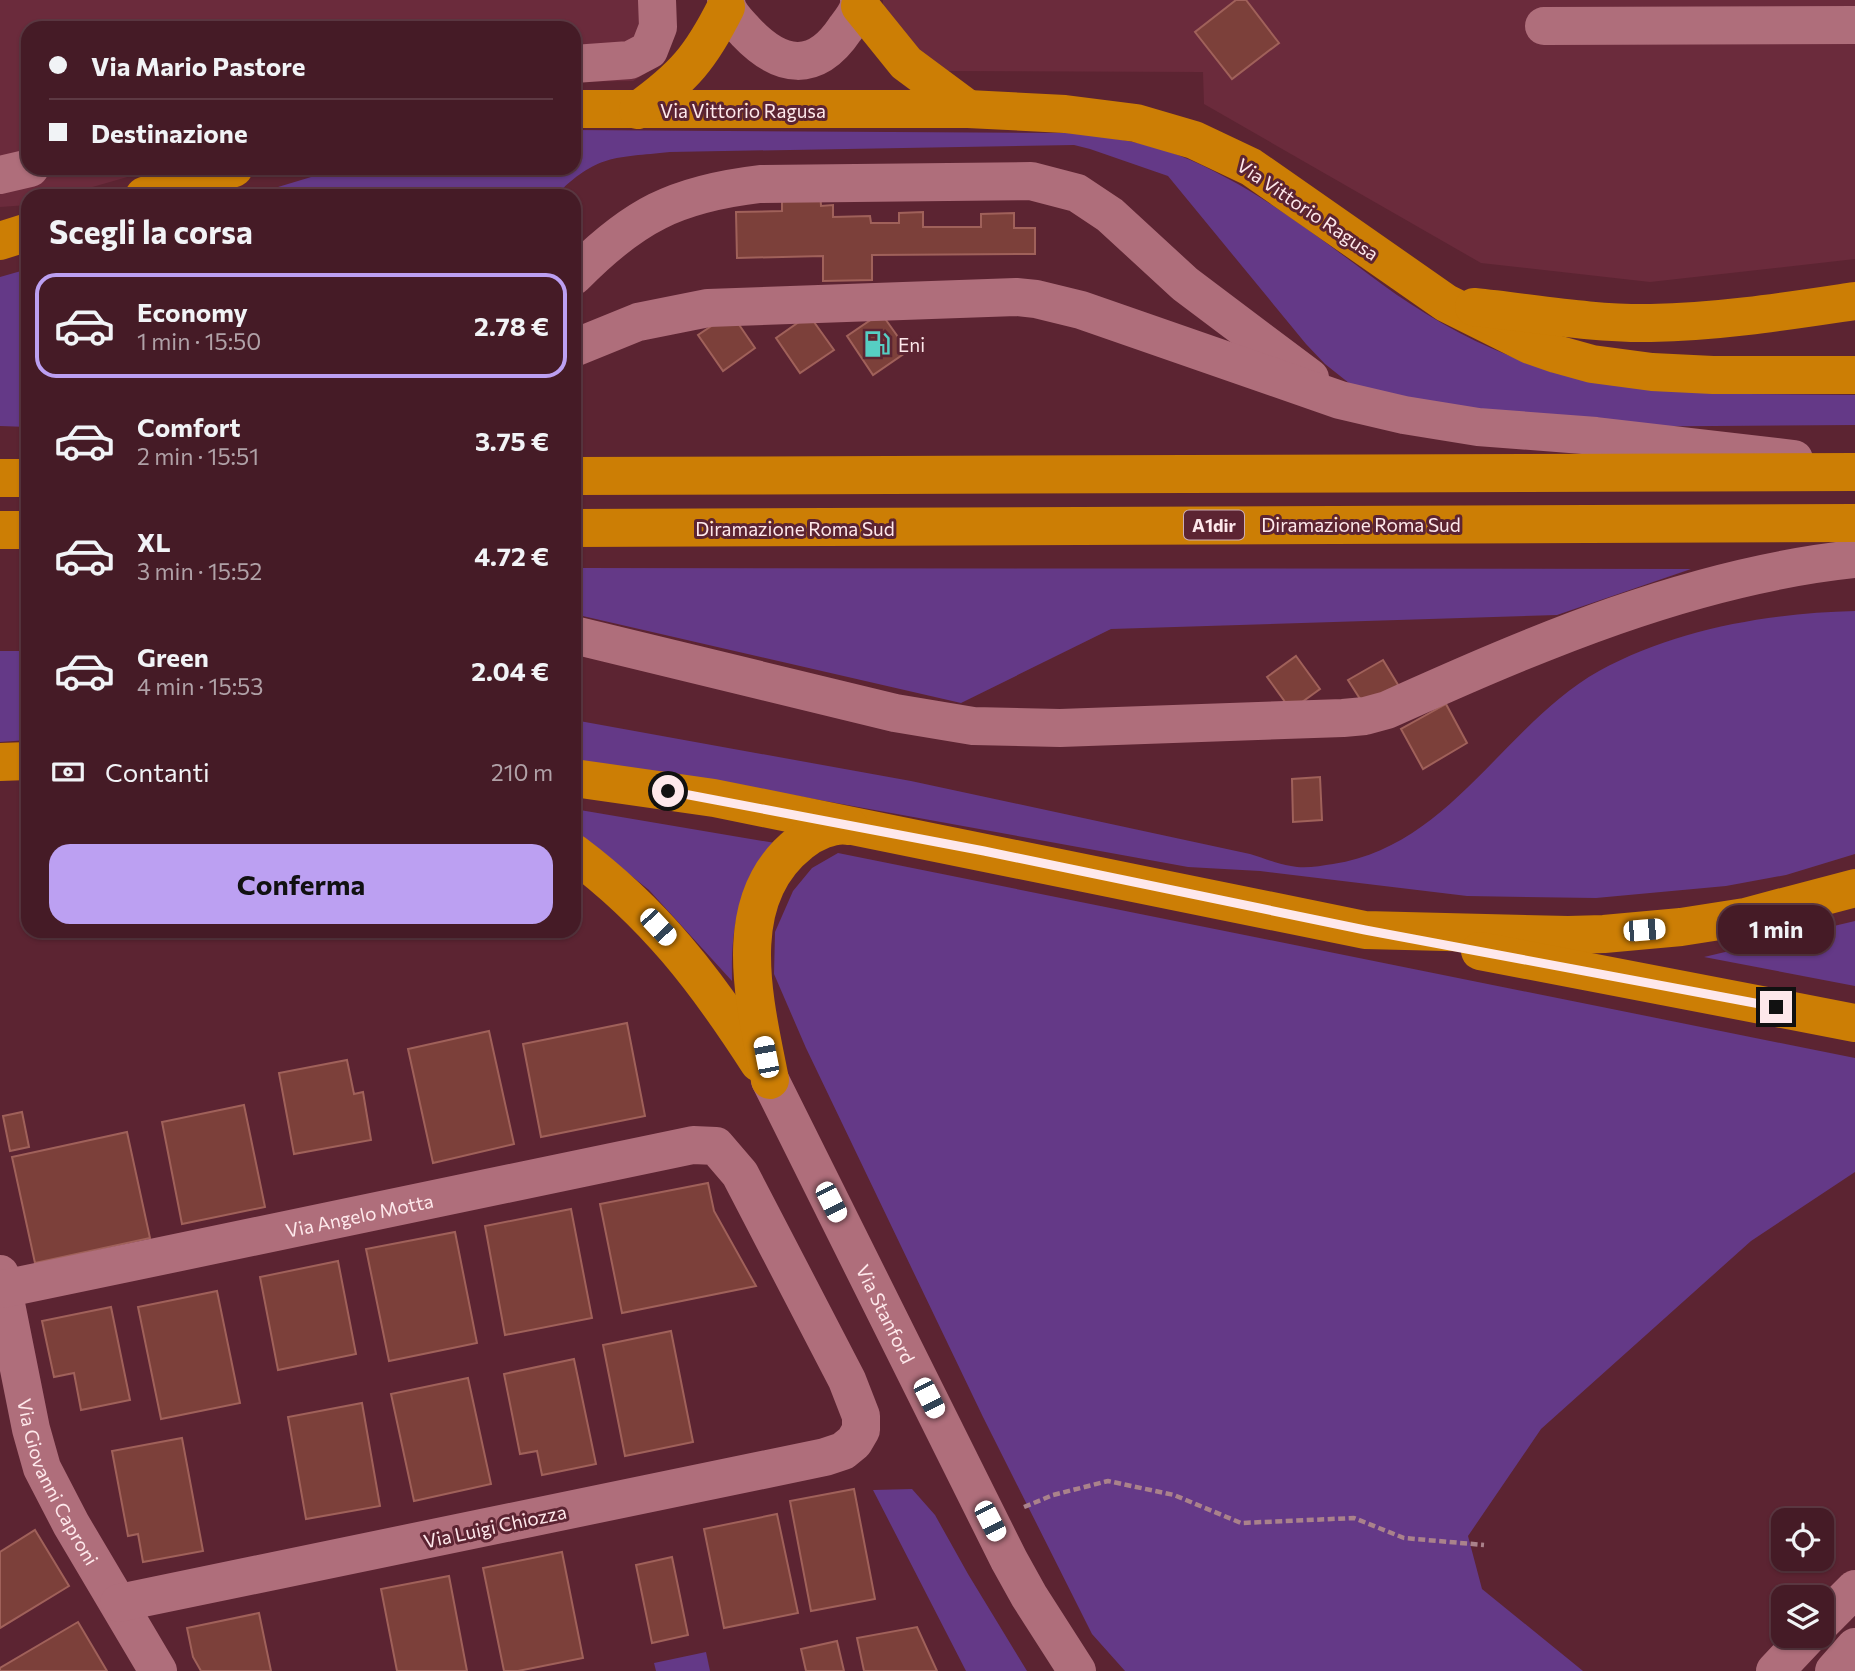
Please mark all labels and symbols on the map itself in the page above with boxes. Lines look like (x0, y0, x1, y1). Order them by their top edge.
street label: Via Vittorio Ragusa (660, 99, 826, 122)
street label: Via Vittorio Ragusa (1233, 153, 1383, 265)
fuel station icon: Eni (862, 329, 892, 359)
place label: Eni (898, 333, 925, 356)
road number: A1dir (1184, 510, 1244, 540)
street label: Diramazione Roma Sud (1261, 513, 1461, 536)
street label: Diramazione Roma Sud (695, 517, 895, 540)
route start (652, 775, 684, 807)
car (636, 904, 681, 950)
callout: 1 min (1718, 906, 1834, 954)
car (1623, 918, 1666, 942)
route end (1760, 991, 1792, 1023)
car (752, 1034, 781, 1080)
car (813, 1179, 850, 1225)
street label: Via Angelo Motta (283, 1188, 435, 1241)
street label: Via Stanford (852, 1260, 921, 1367)
car (911, 1375, 948, 1421)
street label: Via Giovanni Caproni (14, 1396, 104, 1569)
car (972, 1498, 1009, 1544)
street label: Via Luigi Chiozza (421, 1500, 569, 1552)

